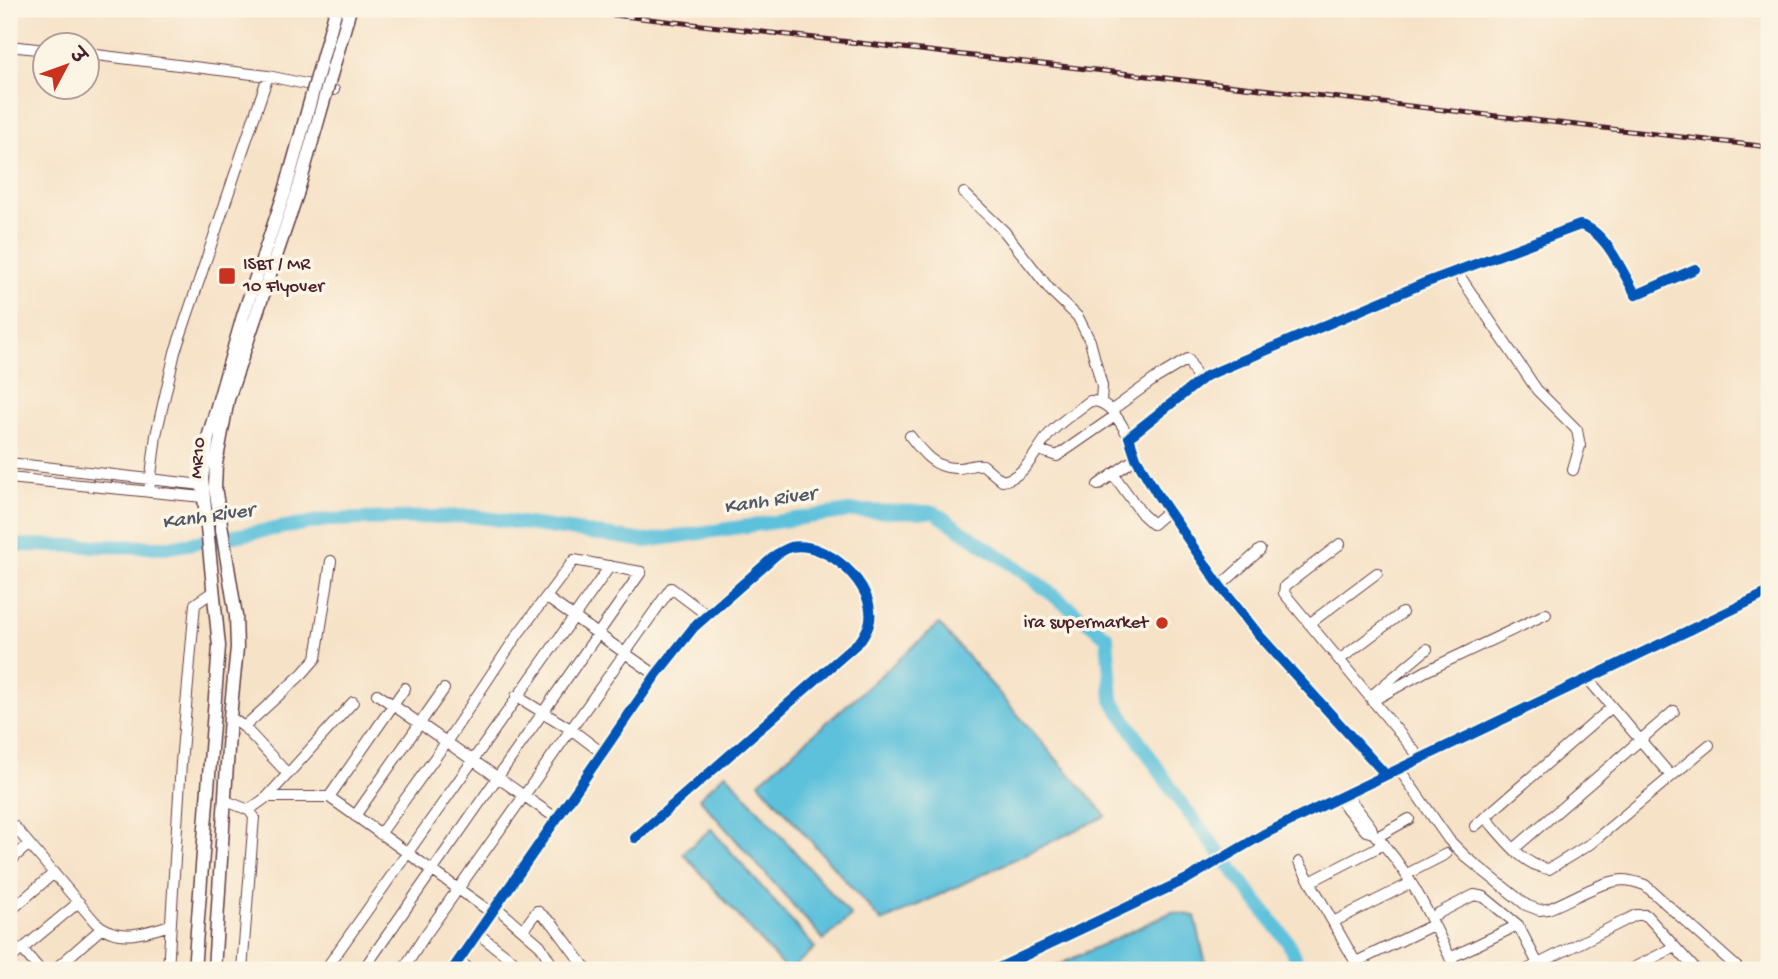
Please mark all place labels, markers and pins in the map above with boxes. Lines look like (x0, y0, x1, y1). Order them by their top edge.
place label: ISBT / MR 10 Flyover (242, 254, 326, 299)
marker: ISBT / MR 10 Flyover (217, 266, 237, 286)
place label: ira supermarket (1024, 612, 1150, 635)
marker: ira supermarket (1154, 615, 1170, 631)

